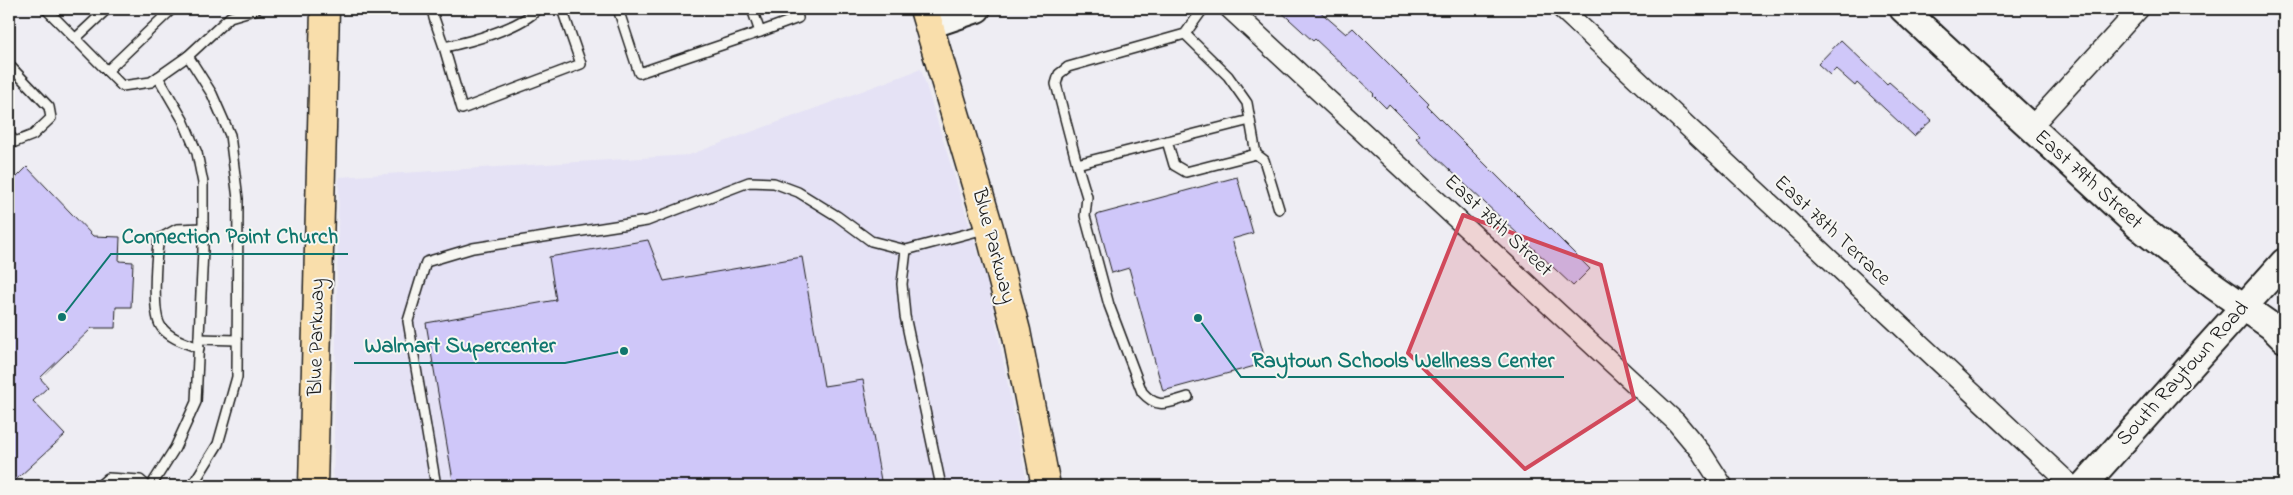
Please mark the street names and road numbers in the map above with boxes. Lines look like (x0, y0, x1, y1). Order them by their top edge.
street label: East 79th Street (2027, 123, 2149, 237)
street label: East 78th Street (1437, 168, 1559, 284)
street label: East 78th Terrace (1767, 169, 1898, 294)
street label: Blue Parkway (961, 184, 1023, 307)
street label: Blue Parkway (301, 278, 335, 397)
street label: South Raytown Road (2110, 295, 2258, 455)

